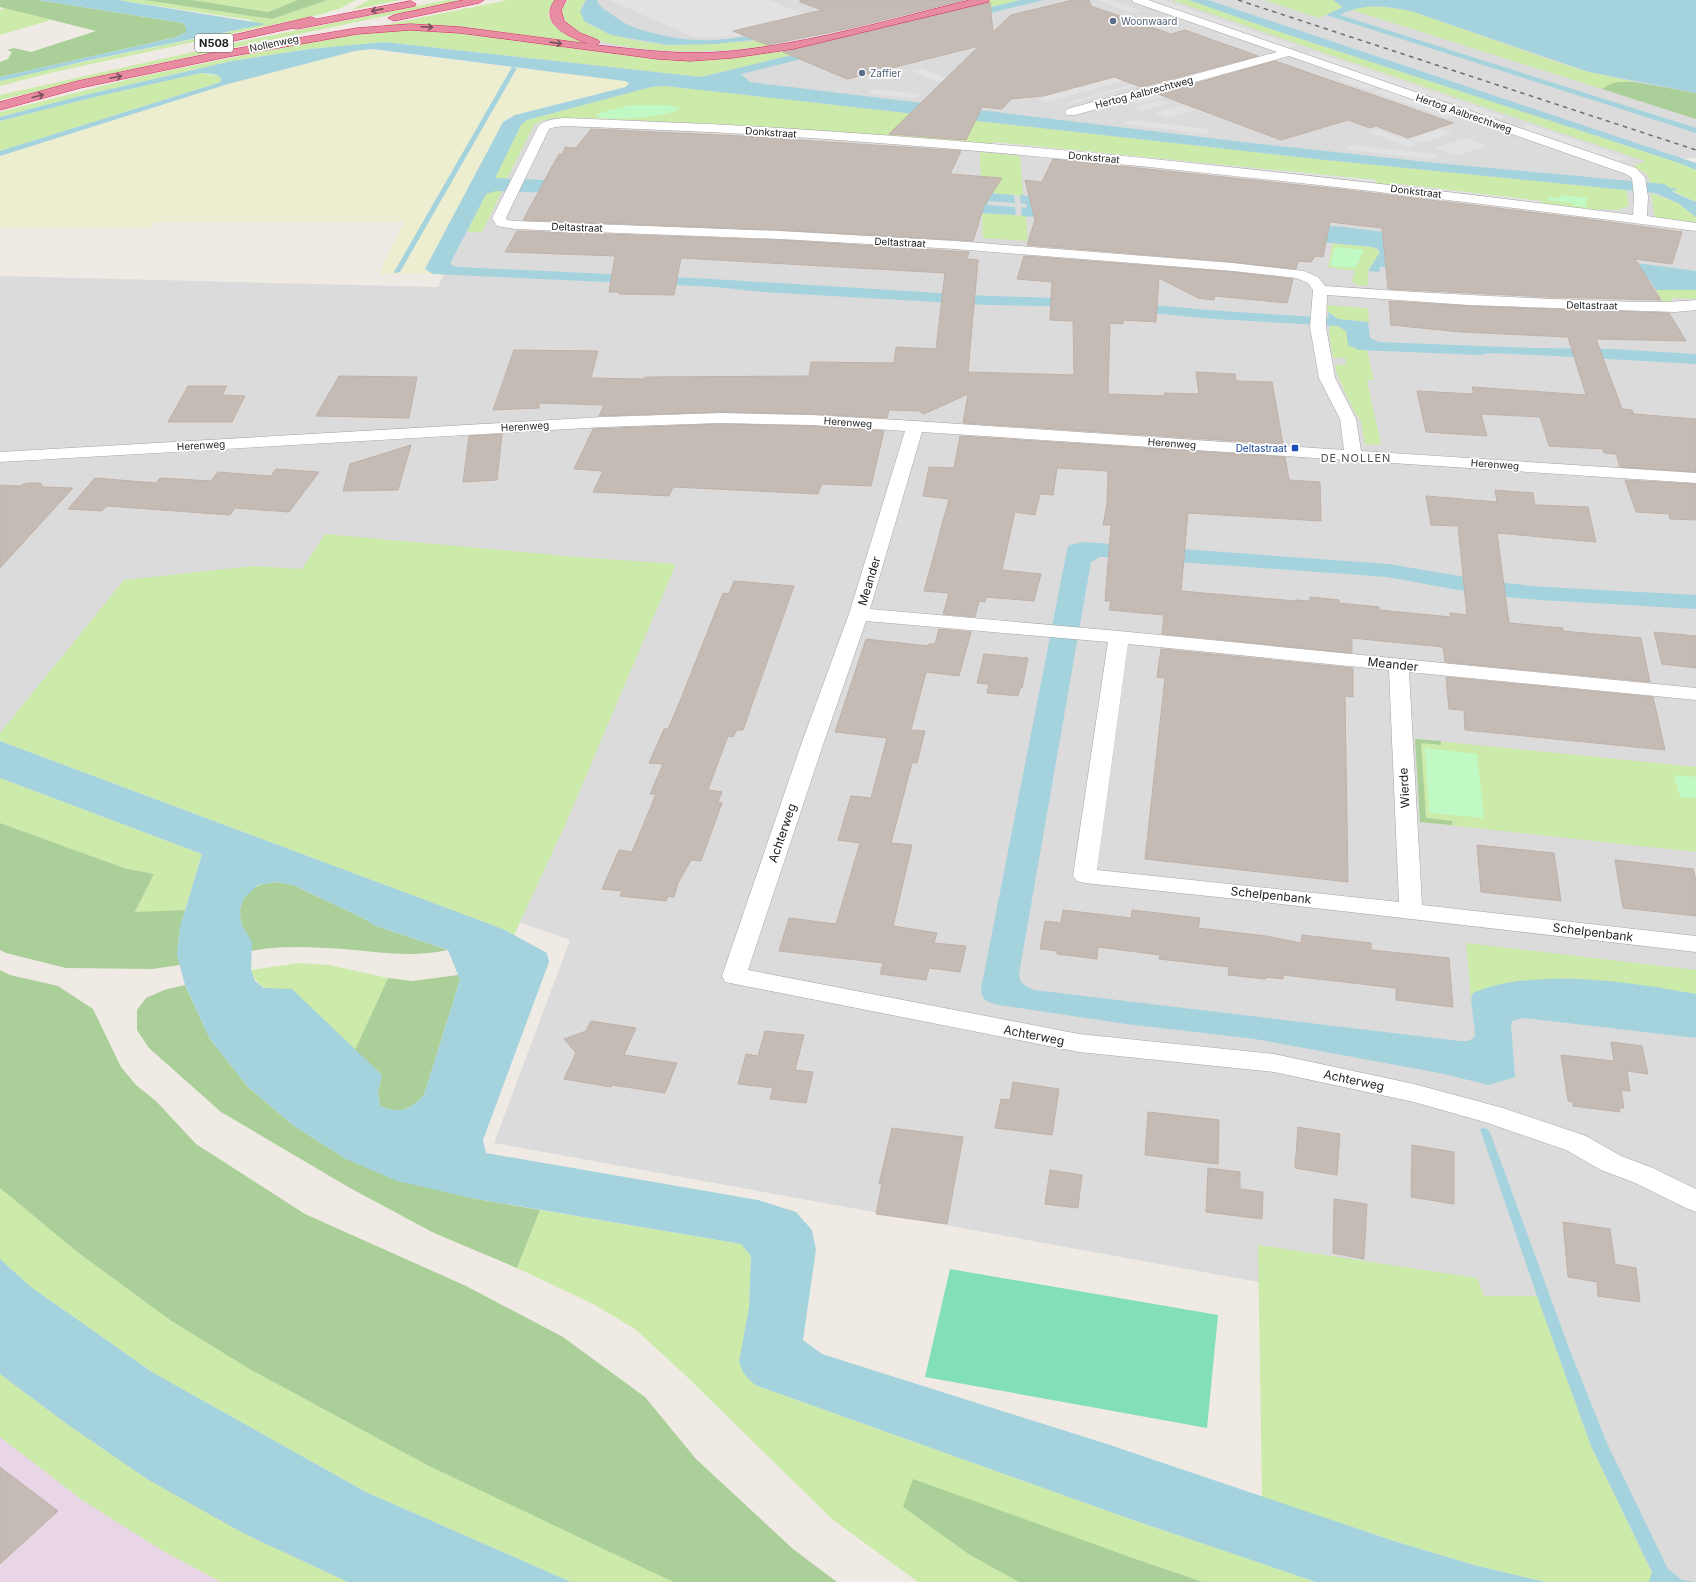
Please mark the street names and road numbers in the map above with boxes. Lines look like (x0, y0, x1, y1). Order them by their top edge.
street label: Nollenweg (248, 32, 300, 54)
road number: N508 (195, 34, 233, 52)
street label: Hertog Aalbrechtweg (1094, 73, 1194, 111)
street label: Hertog Aalbrechtweg (1414, 91, 1514, 135)
street label: Donkstraat (745, 124, 798, 140)
street label: Donkstraat (1068, 149, 1121, 165)
street label: Donkstraat (1390, 182, 1443, 200)
street label: Deltastraat (551, 220, 604, 234)
street label: Deltastraat (874, 235, 927, 249)
street label: Deltastraat (1566, 299, 1619, 311)
street label: Herenweg (823, 414, 873, 430)
street label: Herenweg (500, 419, 550, 433)
street label: Herenweg (1147, 435, 1197, 451)
street label: Herenweg (176, 438, 226, 452)
street label: Herenweg (1470, 456, 1520, 472)
street label: Meander (854, 554, 884, 607)
street label: Meander (1367, 654, 1419, 674)
street label: Wierde (1395, 767, 1413, 809)
street label: Achterweg (765, 801, 799, 865)
street label: Schelpenbank (1230, 883, 1312, 907)
street label: Schelpenbank (1552, 920, 1634, 944)
street label: Achterweg (1002, 1022, 1066, 1048)
street label: Achterweg (1322, 1066, 1386, 1094)

